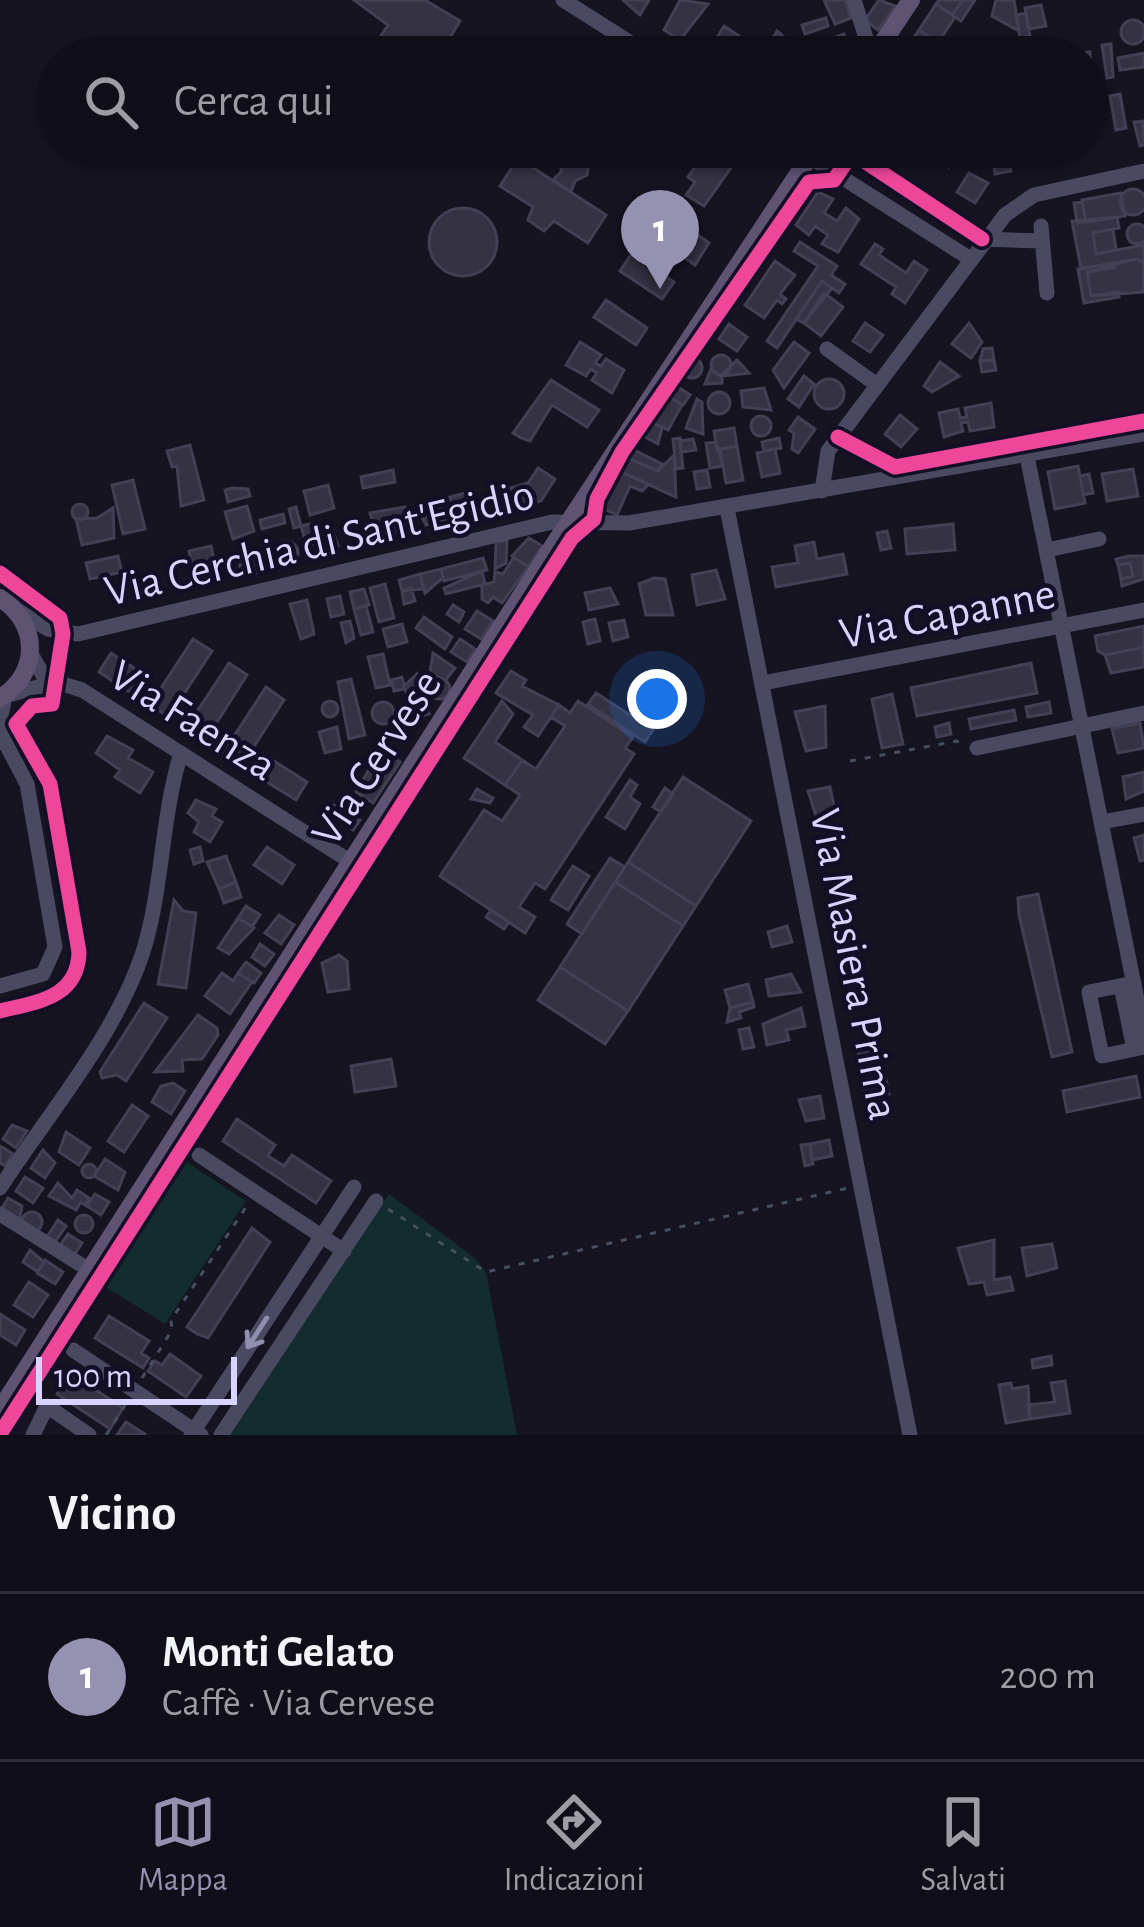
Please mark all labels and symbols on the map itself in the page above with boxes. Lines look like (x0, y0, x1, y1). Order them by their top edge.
pin: 1 (621, 190, 699, 289)
street label: Via Cerchia di Sant'Egidio (101, 472, 539, 615)
street label: Via Capanne (836, 572, 1059, 657)
street label: Via Faenza (102, 653, 284, 790)
street label: Via Cervese (304, 663, 450, 854)
your location (627, 669, 687, 729)
street label: Via Masiera Prima (801, 805, 906, 1124)
one-way arrow (245, 1316, 270, 1350)
scale bar (36, 1351, 237, 1404)

